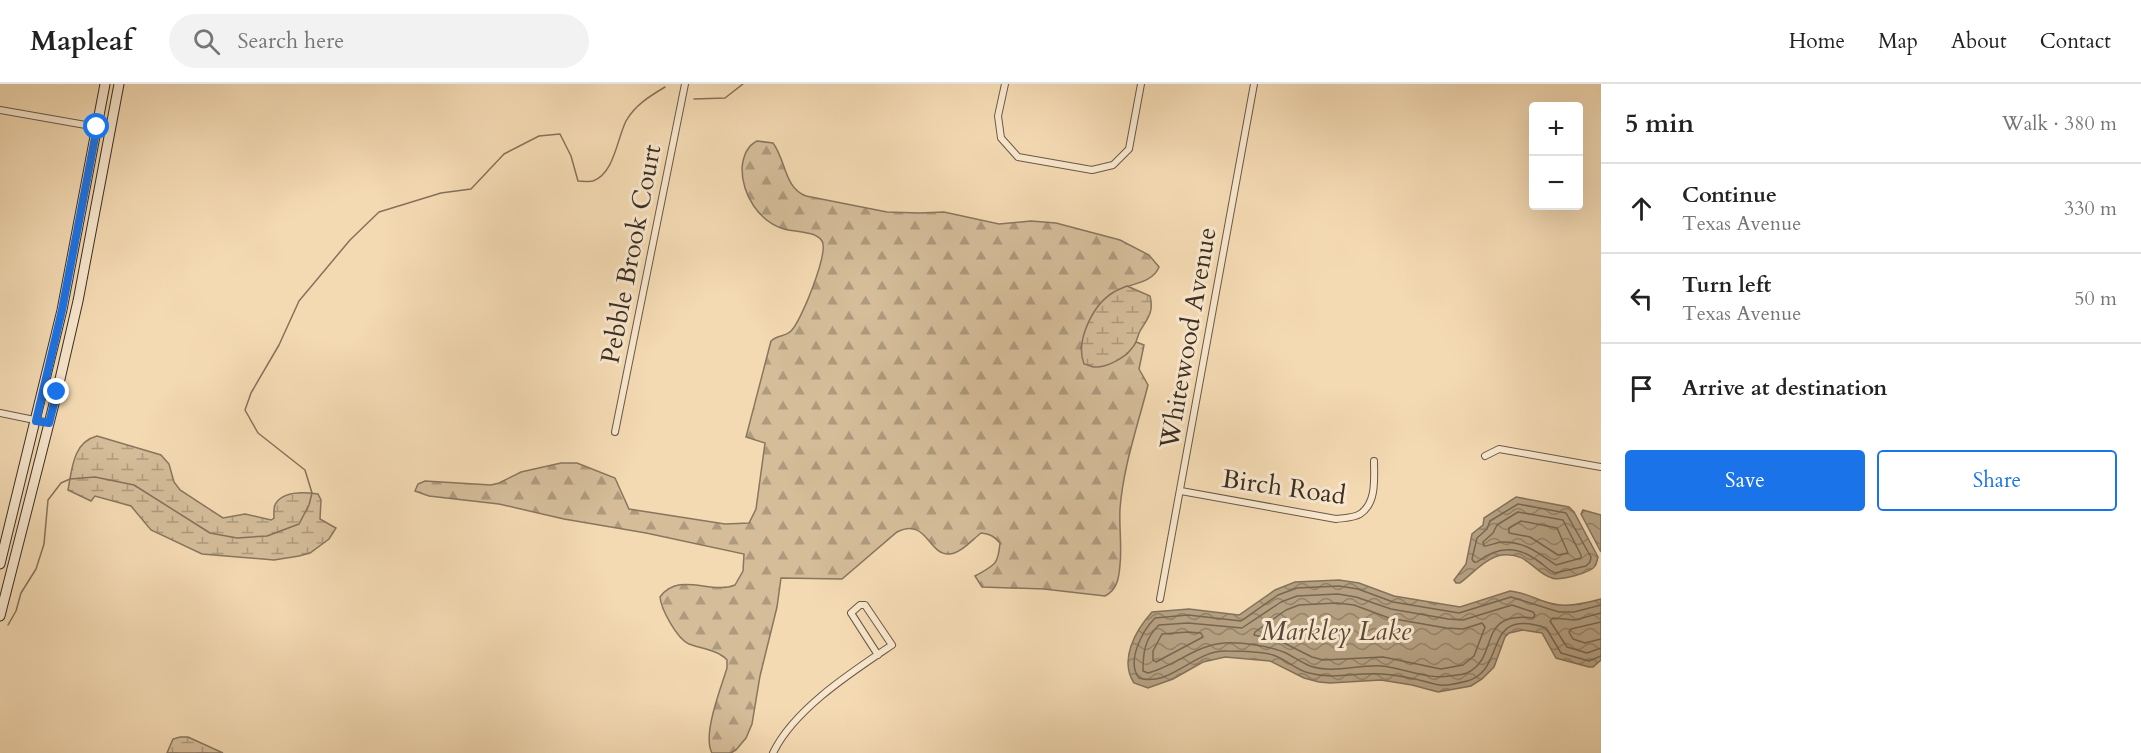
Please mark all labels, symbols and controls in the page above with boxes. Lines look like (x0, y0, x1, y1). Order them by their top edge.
search box (169, 14, 589, 68)
text: Mapleaf (30, 22, 133, 60)
icon: search (190, 25, 223, 58)
text: Search here (238, 26, 344, 56)
text: Home (1789, 27, 1845, 56)
text: Map (1878, 27, 1918, 56)
text: About (1951, 27, 2007, 56)
text: Contact (2040, 27, 2111, 56)
map controls (1529, 102, 1583, 210)
button: + (1529, 102, 1583, 156)
text: 5 min (1625, 106, 1694, 141)
text: Walk · 380 m (2002, 110, 2117, 137)
route start (83, 113, 109, 139)
street label: Pebble Brook Court (593, 141, 669, 367)
button: − (1529, 156, 1583, 210)
text: Continue (1682, 180, 1777, 210)
icon: ahead (1625, 192, 1658, 225)
text: 330 m (2064, 195, 2117, 222)
text: Texas Avenue (1682, 210, 1801, 237)
street label: Whitewood Avenue (1151, 224, 1225, 453)
text: Turn left (1682, 270, 1771, 300)
icon: left (1625, 282, 1658, 315)
text: 50 m (2074, 285, 2117, 312)
text: Texas Avenue (1682, 300, 1801, 327)
icon: arrive (1625, 372, 1658, 405)
text: Arrive at destination (1682, 373, 1887, 403)
route end (43, 378, 69, 404)
button: Save (1625, 450, 1865, 511)
button: Share (1877, 450, 2117, 511)
street label: Birch Road (1220, 461, 1348, 513)
water label: Markley Lake (1261, 613, 1412, 650)

